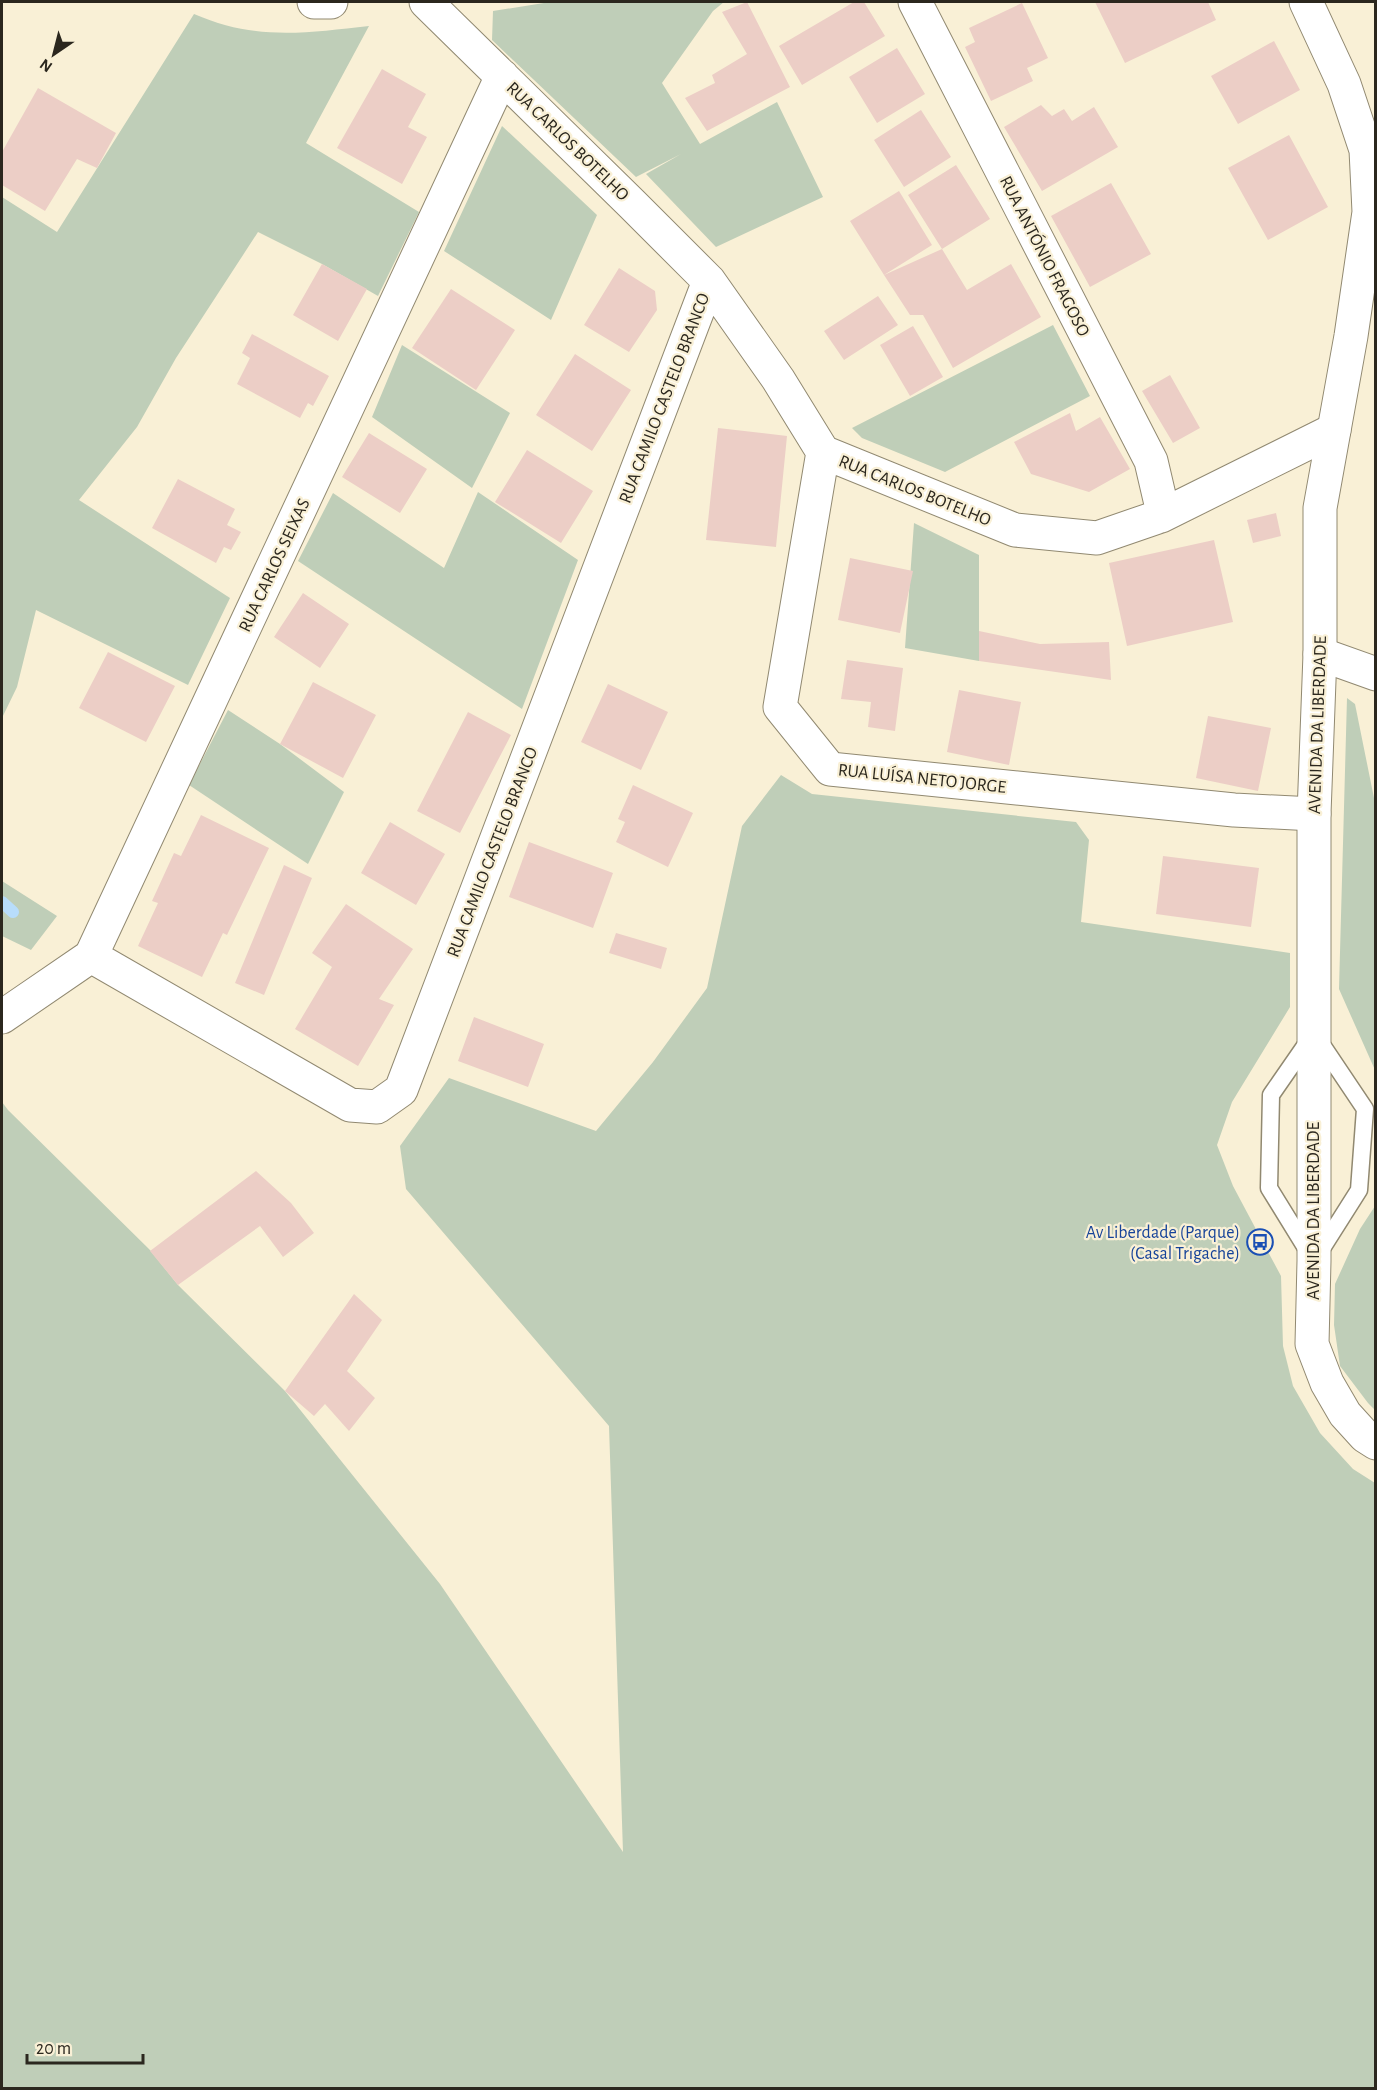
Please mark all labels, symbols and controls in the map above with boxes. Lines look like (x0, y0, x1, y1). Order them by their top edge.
north arrow (24, 24, 84, 84)
text: N (37, 56, 55, 75)
street label: RUA CARLOS BOTELHO (503, 79, 632, 205)
street label: RUA ANTÓNIO FRAGOSO (996, 172, 1095, 340)
street label: RUA CAMILO CASTELO BRANCO (616, 291, 713, 506)
street label: RUA CARLOS BOTELHO (836, 452, 993, 530)
street label: RUA CARLOS SEIXAS (236, 496, 314, 635)
street label: AVENIDA DA LIBERDADE (1306, 635, 1330, 814)
street label: RUA CAMILO CASTELO BRANCO (444, 745, 541, 960)
street label: RUA LUÍSA NETO JORGE (837, 758, 1007, 797)
street label: AVENIDA DA LIBERDADE (1305, 1122, 1323, 1300)
place label: Av Liberdade (Parque) (Casal Trigache) (1086, 1224, 1240, 1263)
bus stop icon: Av Liberdade (Parque) (Casal Trigache) (1245, 1227, 1275, 1257)
scale bar (27, 2027, 142, 2065)
text: 20 m (36, 2040, 71, 2058)

